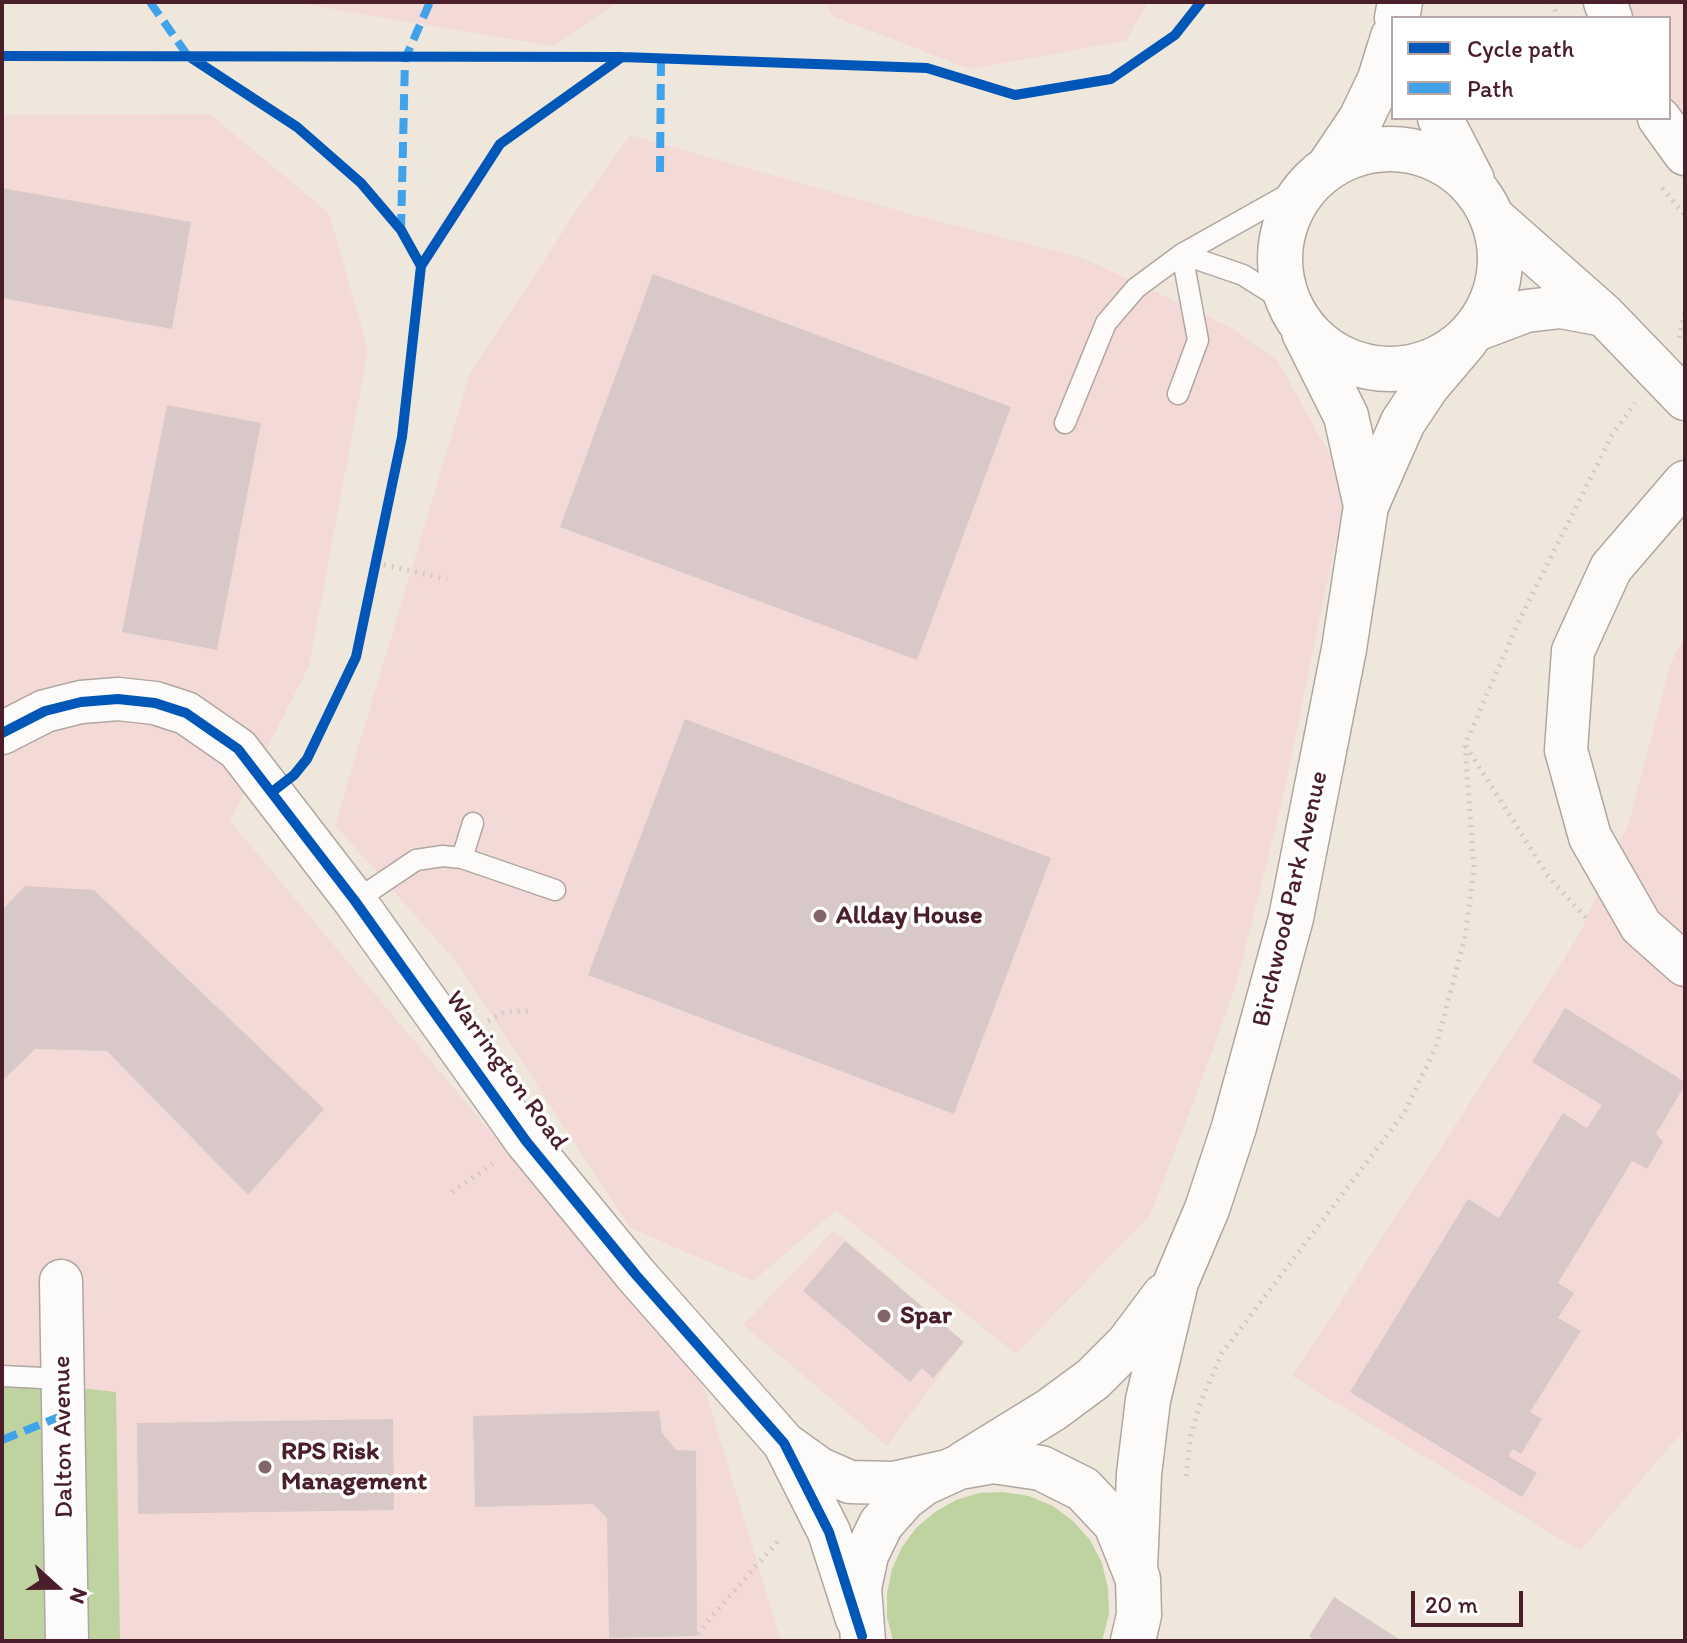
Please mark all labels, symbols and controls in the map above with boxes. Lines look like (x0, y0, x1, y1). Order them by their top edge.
legend (1391, 16, 1671, 120)
text: Cycle path (1467, 34, 1574, 63)
text: Path (1467, 74, 1514, 103)
street label: Birchwood Park Avenue (1246, 768, 1336, 1030)
place label: Allday House (836, 900, 982, 932)
marker: Allday House (811, 907, 829, 925)
street label: Warrington Road (438, 985, 574, 1157)
place label: Spar (900, 1300, 952, 1332)
marker: Spar (875, 1307, 893, 1325)
street label: Dalton Avenue (47, 1355, 81, 1519)
place label: RPS Risk Management (281, 1436, 427, 1498)
marker: RPS Risk Management (256, 1458, 274, 1476)
north arrow (16, 1547, 96, 1627)
scale bar (1415, 1575, 1527, 1625)
text: N (64, 1584, 94, 1608)
text: 20 m (1425, 1590, 1478, 1619)

